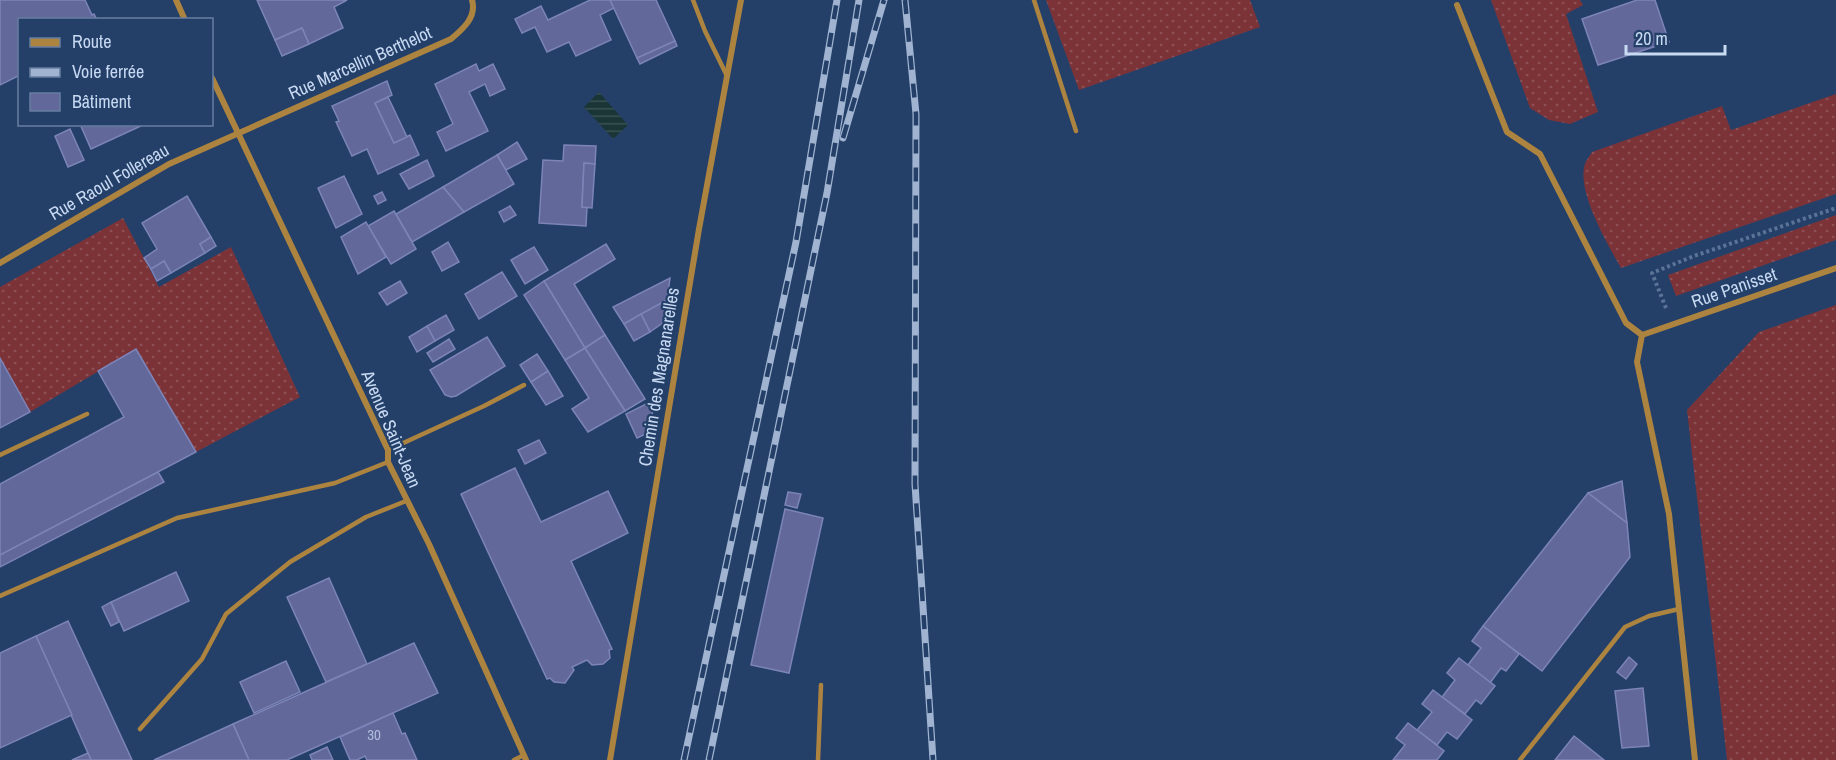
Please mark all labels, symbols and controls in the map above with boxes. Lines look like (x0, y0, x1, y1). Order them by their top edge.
legend (18, 18, 213, 126)
scale bar (1626, 18, 1725, 56)
street label: Rue Marcellin Berthelot (284, 20, 435, 105)
text: 20 m (1635, 26, 1668, 51)
text: Route (72, 29, 111, 54)
text: Voie ferrée (72, 59, 144, 84)
text: Bâtiment (72, 89, 131, 114)
street label: Rue Raoul Follereau (44, 137, 173, 226)
street label: Rue Panisset (1688, 261, 1780, 314)
street label: Chemin des Magnanarelles (632, 286, 685, 468)
street label: Avenue Saint-Jean (355, 365, 427, 491)
house number: 30 (367, 724, 381, 745)

